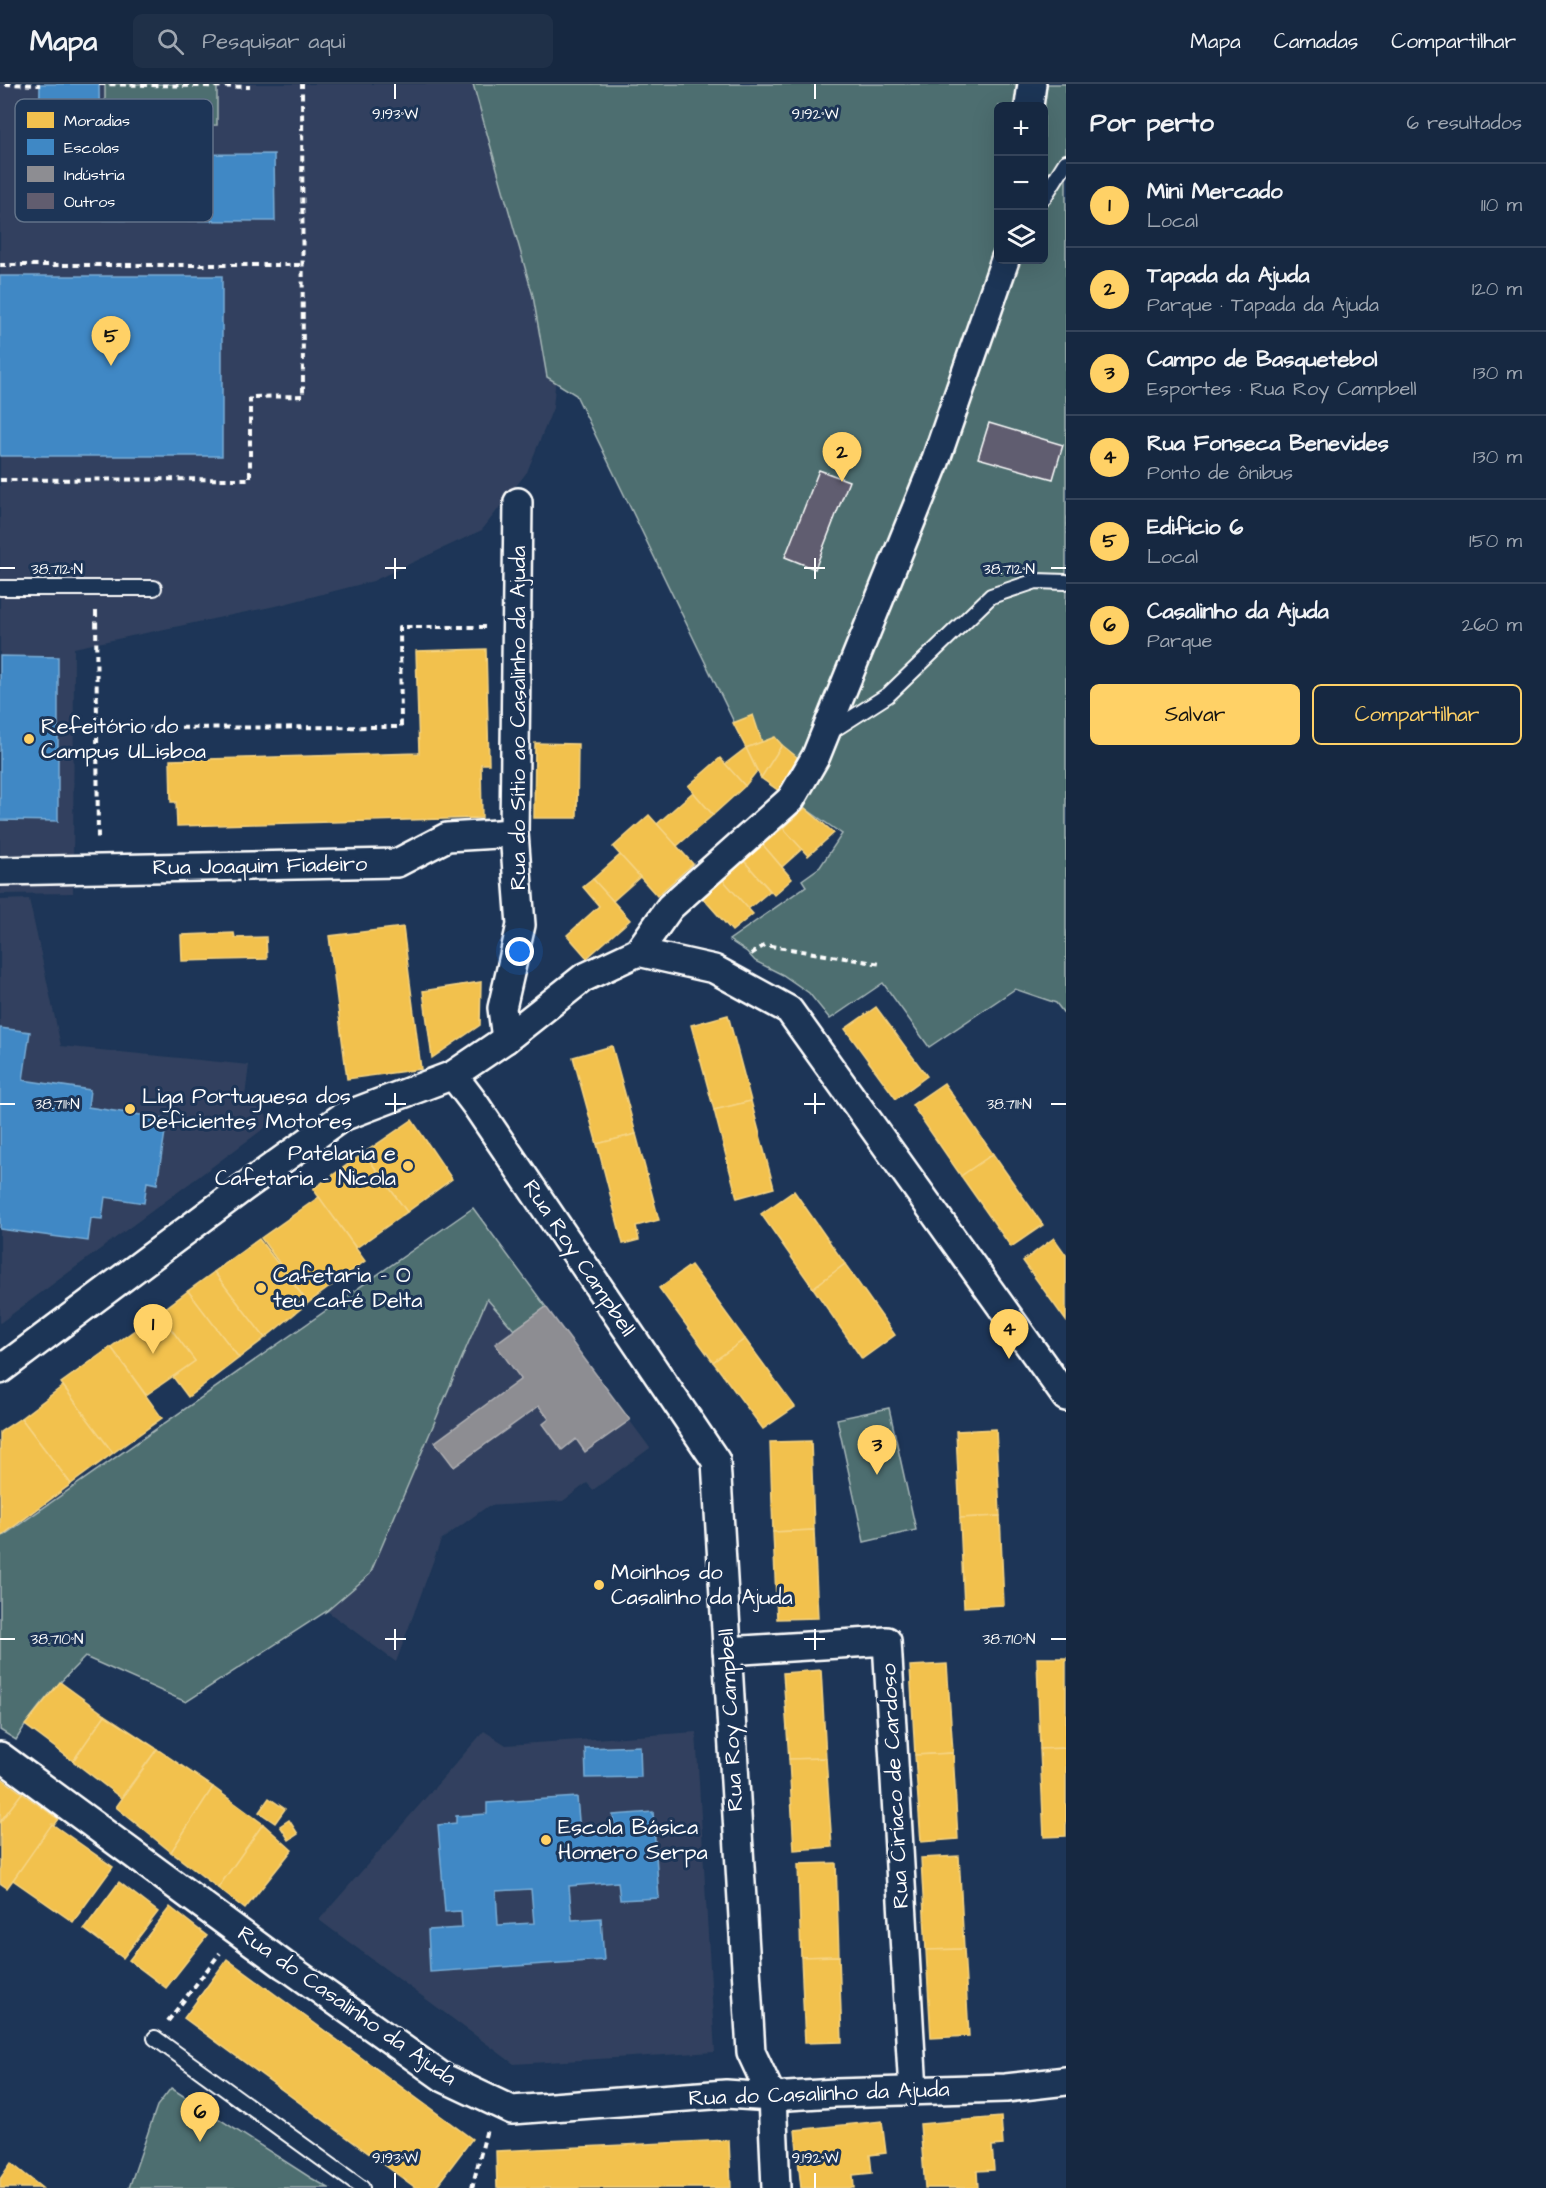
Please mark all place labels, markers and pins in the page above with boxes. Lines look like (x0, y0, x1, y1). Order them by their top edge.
pin: 5 (92, 316, 130, 366)
pin: 2 (822, 432, 862, 482)
place label: Refeitório do Campus ULisboa (41, 711, 206, 767)
marker: Refeitório do Campus ULisboa (22, 732, 36, 746)
place label: Liga Portuguesa dos Deficientes Motores (142, 1081, 352, 1137)
marker: Liga Portuguesa dos Deficientes Motores (123, 1102, 137, 1116)
place label: Patelaria e Cafetaria - Nicola (215, 1138, 396, 1194)
marker: Patelaria e Cafetaria - Nicola (401, 1159, 415, 1173)
place label: Cafetaria - O teu café Delta (273, 1260, 422, 1316)
marker: Cafetaria - O teu café Delta (254, 1281, 268, 1295)
pin: 1 (134, 1304, 172, 1354)
pin: 4 (990, 1310, 1028, 1359)
pin: 3 (858, 1426, 896, 1475)
place label: Moinhos do Casalinho da Ajuda (611, 1557, 793, 1613)
marker: Moinhos do Casalinho da Ajuda (592, 1578, 606, 1592)
place label: Escola Básica Homero Serpa (558, 1812, 708, 1868)
marker: Escola Básica Homero Serpa (539, 1833, 553, 1847)
pin: 6 (180, 2092, 220, 2142)

